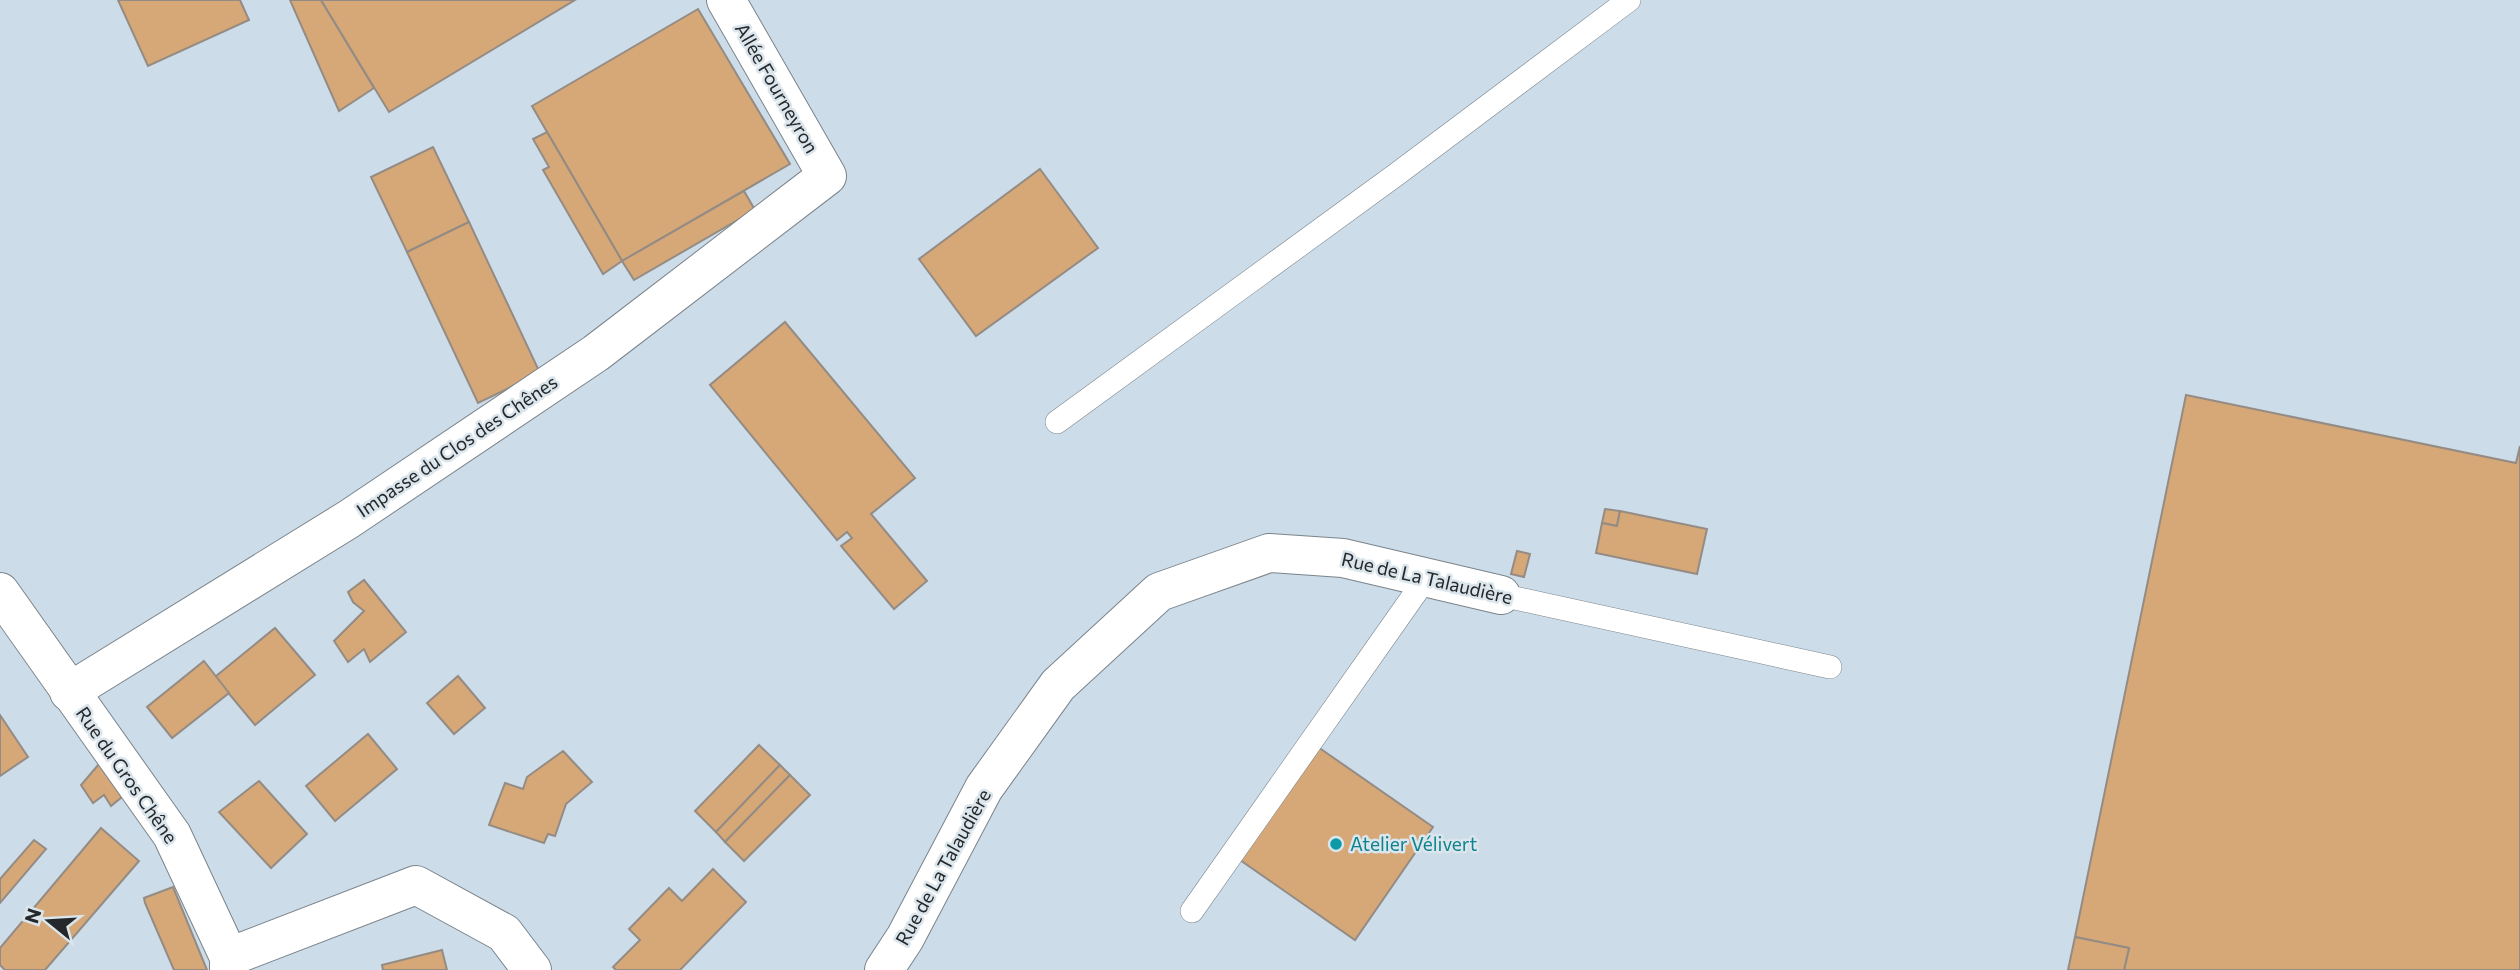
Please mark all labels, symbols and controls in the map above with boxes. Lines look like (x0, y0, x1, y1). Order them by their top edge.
street label: Allée Fourneyron (731, 19, 824, 157)
street label: Impasse du Clos des Chênes (352, 370, 562, 521)
street label: Rue de La Talaudière (1339, 547, 1515, 608)
street label: Rue du Gros Chêne (72, 702, 183, 847)
street label: Rue de La Talaudière (890, 785, 995, 949)
place label: Atelier Vélivert (1350, 832, 1477, 855)
marker: Atelier Vélivert (1328, 836, 1344, 852)
north arrow (14, 886, 84, 956)
text: N (19, 905, 45, 926)

